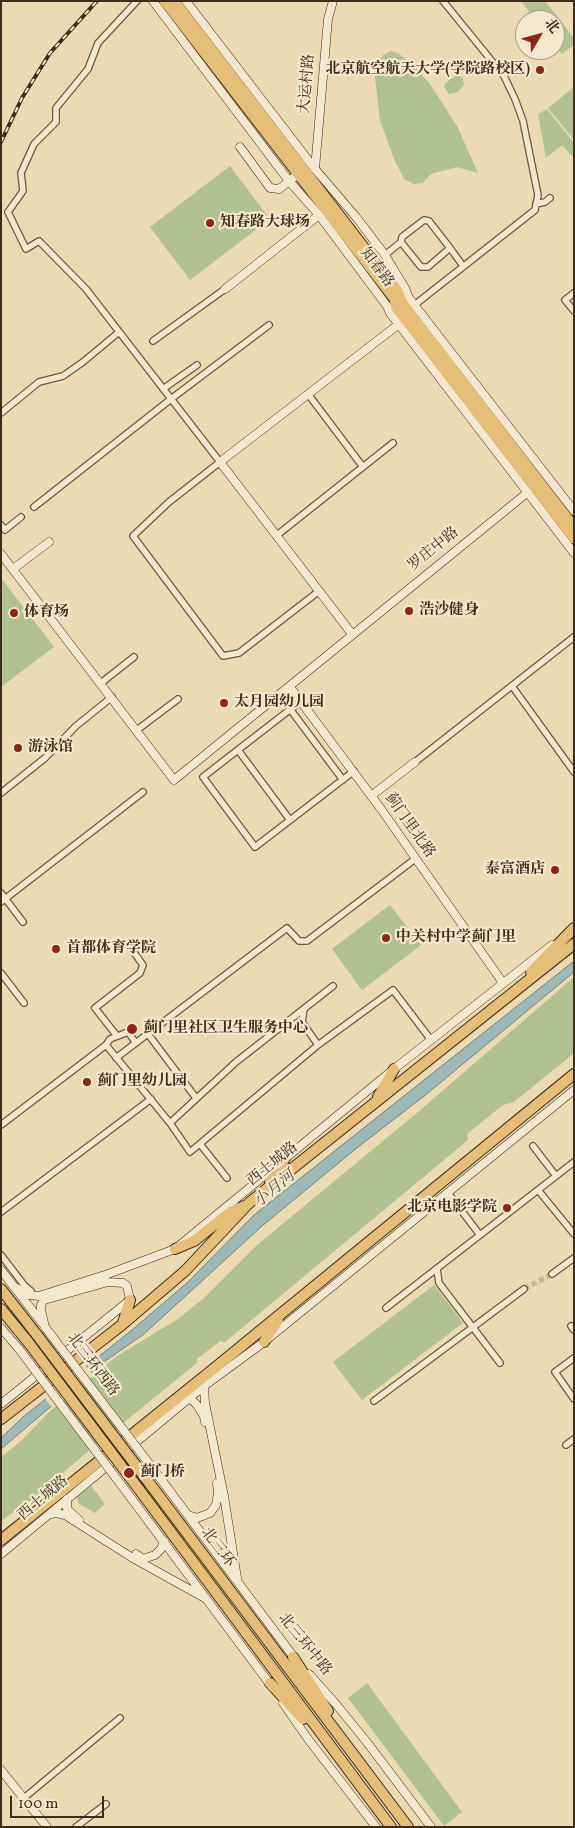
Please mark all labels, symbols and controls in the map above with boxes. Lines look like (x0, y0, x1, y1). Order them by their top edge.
north arrow (515, 10, 565, 60)
text: 北 (540, 15, 563, 38)
street label: 大运村路 (296, 53, 320, 115)
place label: 北京航空航天大学(学院路校区) (325, 61, 530, 79)
marker: 北京航空航天大学(学院路校区) (534, 64, 546, 76)
place label: 知春路大球场 (220, 214, 310, 232)
marker: 知春路大球场 (204, 217, 216, 229)
street label: 知春路 (355, 245, 397, 291)
street label: 罗庄中路 (405, 524, 463, 576)
place label: 浩沙健身 (419, 602, 479, 620)
place label: 体育场 (24, 604, 69, 622)
marker: 浩沙健身 (403, 605, 415, 617)
marker: 体育场 (8, 607, 20, 619)
place label: 太月园幼儿园 (234, 694, 324, 712)
marker: 太月园幼儿园 (218, 697, 230, 709)
place label: 游泳馆 (28, 739, 73, 757)
marker: 游泳馆 (12, 742, 24, 754)
street label: 蓟门里北路 (380, 790, 438, 862)
place label: 泰富酒店 (485, 861, 545, 879)
marker: 泰富酒店 (549, 864, 561, 876)
place label: 中关村中学蓟门里 (396, 929, 516, 947)
marker: 中关村中学蓟门里 (380, 932, 392, 944)
place label: 首都体育学院 (66, 940, 156, 958)
marker: 首都体育学院 (50, 943, 62, 955)
place label: 蓟门里社区卫生服务中心 (143, 1020, 308, 1038)
marker: 蓟门里社区卫生服务中心 (125, 1022, 139, 1036)
place label: 蓟门里幼儿园 (97, 1073, 187, 1091)
marker: 蓟门里幼儿园 (81, 1076, 93, 1088)
street label: 西土城路 (244, 1139, 302, 1191)
water label: 小月河 (250, 1167, 300, 1213)
place label: 北京电影学院 (407, 1199, 497, 1217)
marker: 北京电影学院 (501, 1202, 513, 1214)
street label: 北三环西路 (62, 1330, 122, 1400)
place label: 蓟门桥 (140, 1464, 185, 1482)
marker: 蓟门桥 (122, 1466, 136, 1480)
street label: 西土城路 (15, 1473, 73, 1525)
street label: 北三环 (196, 1525, 238, 1571)
street label: 北三环中路 (273, 1610, 335, 1680)
scale bar (12, 1786, 106, 1818)
text: 100 m (18, 1794, 58, 1815)

